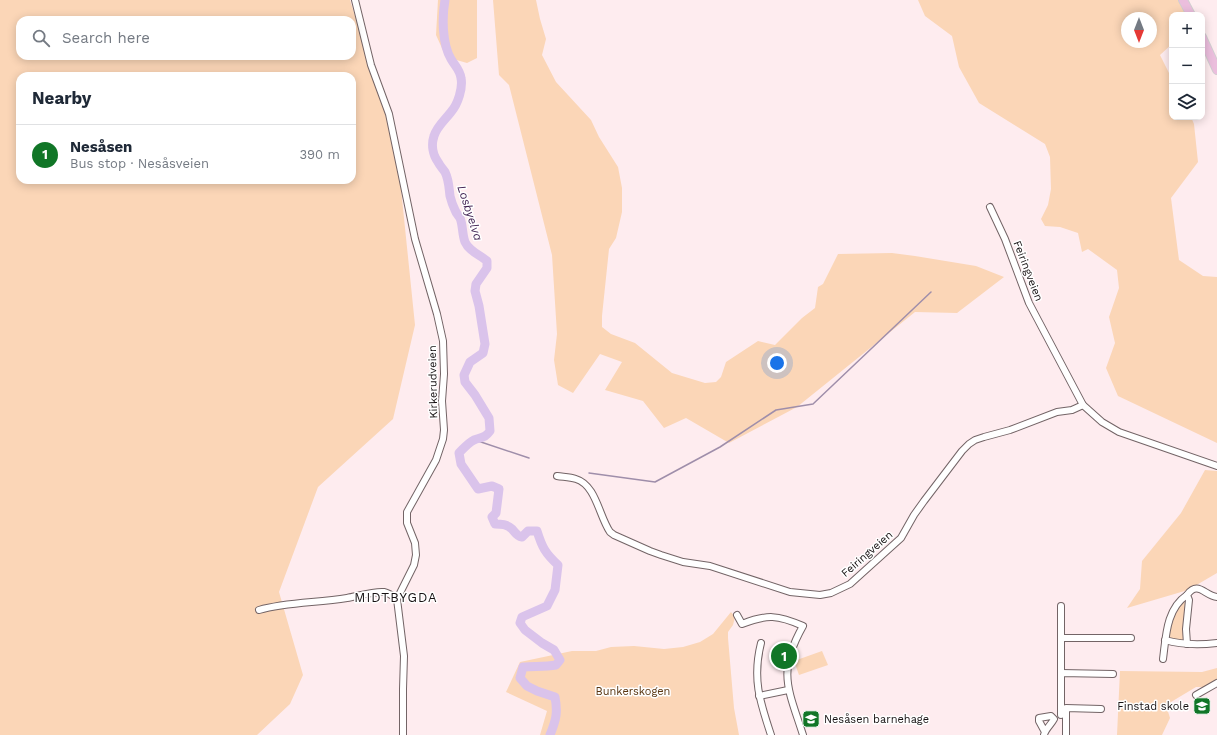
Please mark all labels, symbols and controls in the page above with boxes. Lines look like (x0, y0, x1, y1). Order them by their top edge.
north arrow (1121, 12, 1157, 48)
map controls (1169, 12, 1205, 120)
button: + (1169, 12, 1205, 48)
search box (16, 16, 356, 60)
icon: search (30, 27, 52, 49)
text: Search here (62, 29, 150, 47)
button: − (1169, 48, 1205, 84)
button: layers (1169, 84, 1205, 120)
text: Nearby (32, 88, 91, 108)
text: Nesåsen (70, 138, 132, 156)
text: 1 (42, 147, 48, 162)
text: 390 m (299, 147, 340, 162)
text: Bus stop · Nesåsveien (70, 156, 209, 171)
water label: Losbyelva (454, 184, 486, 243)
street label: Feiringveien (1011, 239, 1045, 303)
street label: Kirkerudveien (426, 345, 440, 419)
your location (767, 353, 787, 373)
street label: Feiringveien (839, 528, 895, 580)
district label: MIDTBYGDA (354, 590, 438, 605)
pin: 1 (771, 641, 797, 671)
park label: Bunkerskogen (596, 685, 670, 698)
school or university icon: Finstad skole (1192, 696, 1212, 716)
place label: Finstad skole (1117, 700, 1189, 713)
school or university icon: Nesåsen barnehage (801, 709, 821, 729)
place label: Nesåsen barnehage (824, 713, 929, 726)

